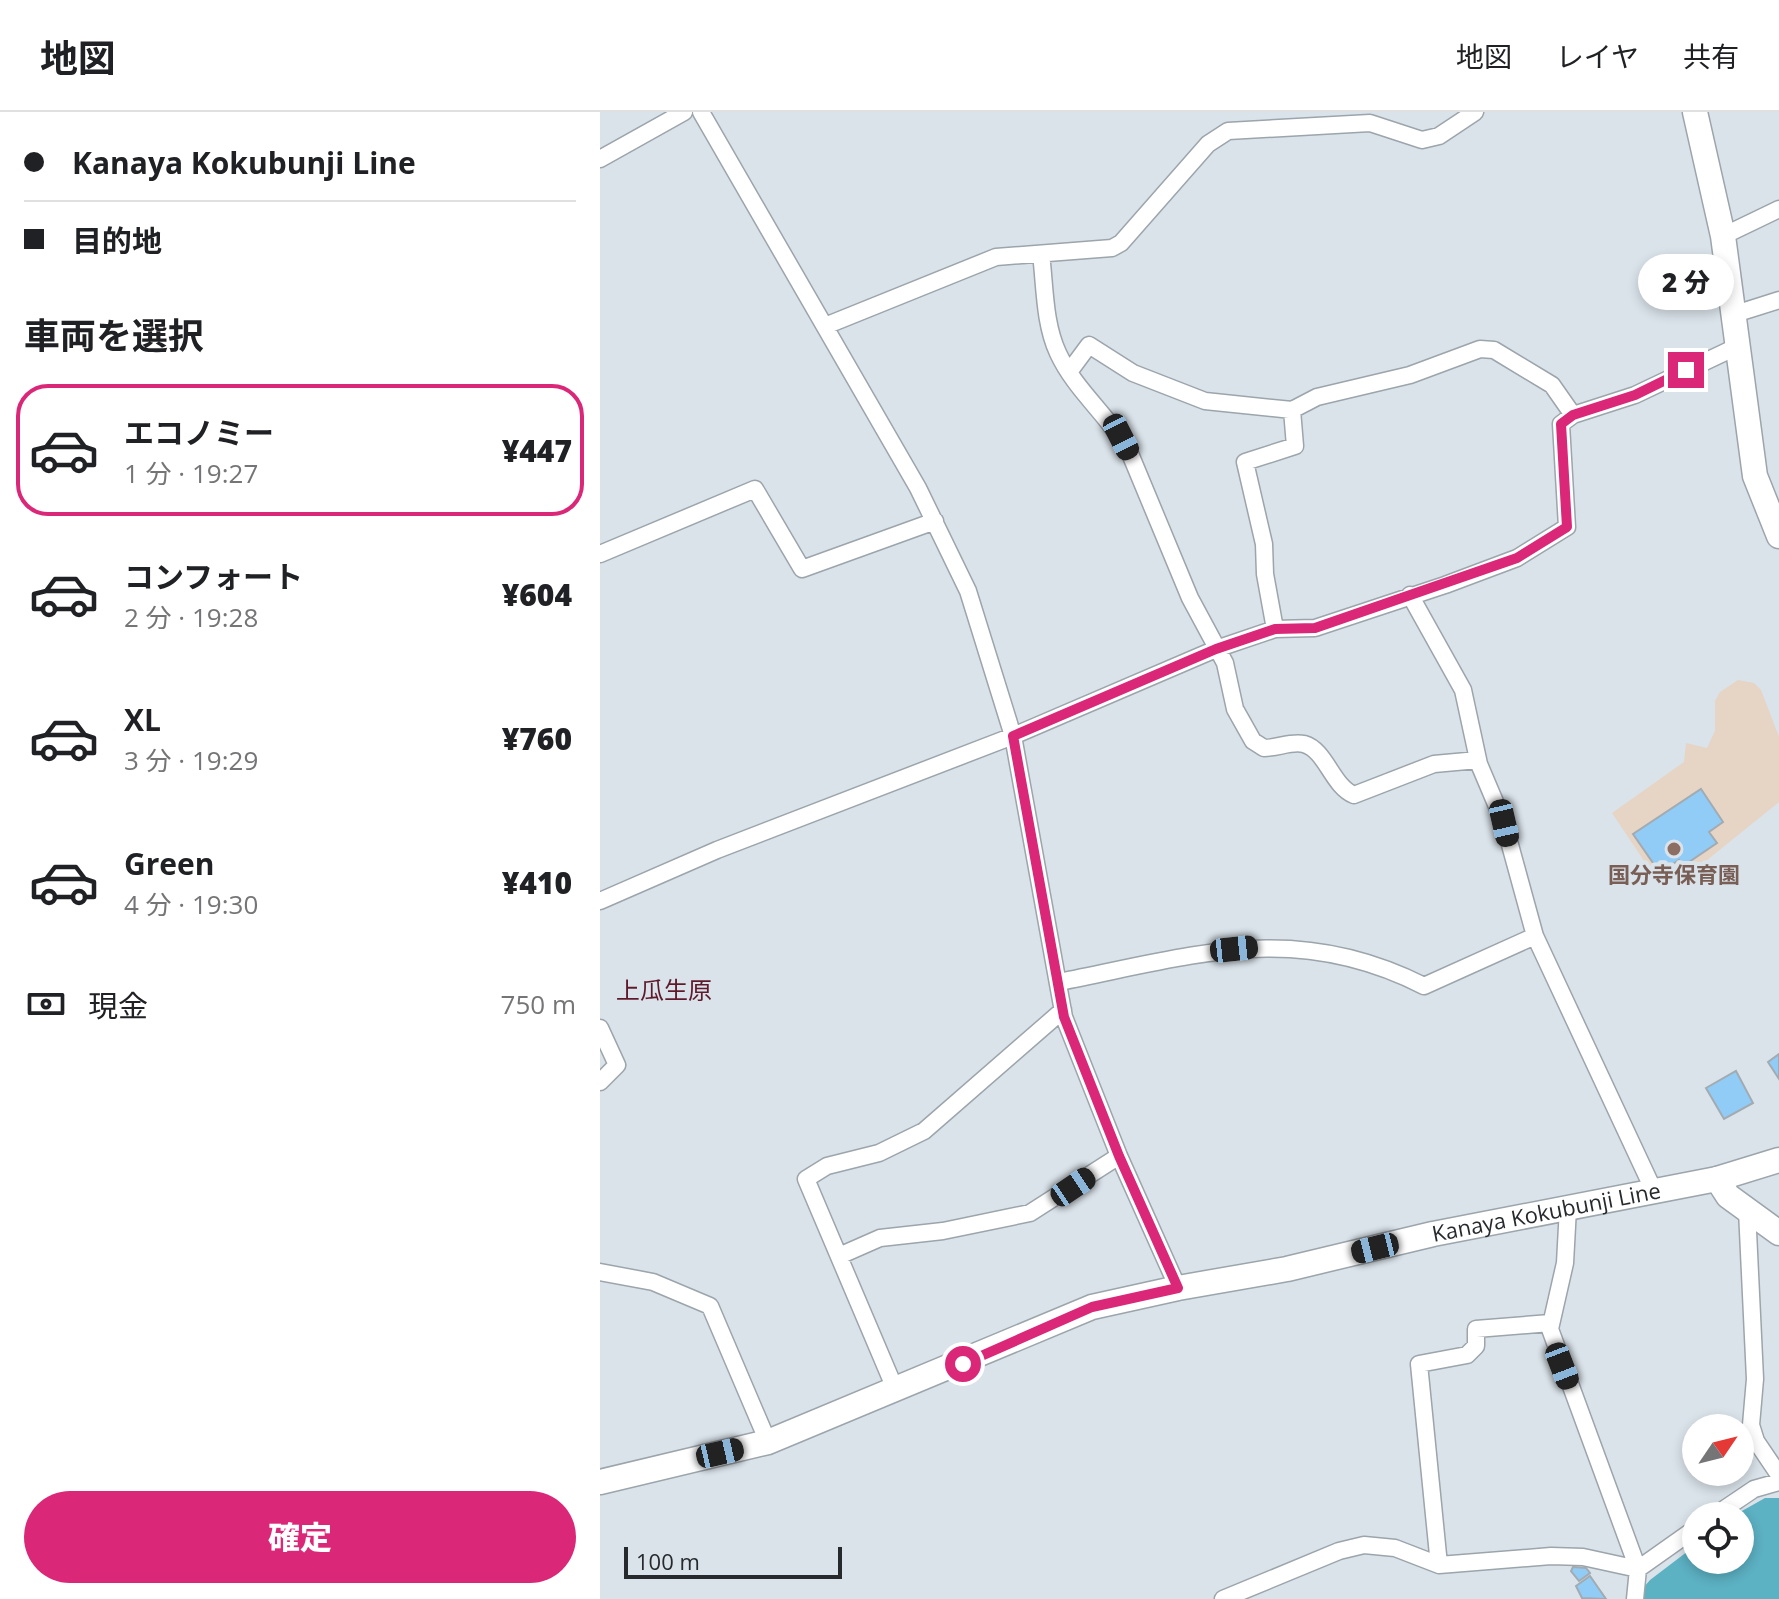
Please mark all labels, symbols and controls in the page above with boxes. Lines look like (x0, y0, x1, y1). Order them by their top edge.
text: 地図 (40, 31, 116, 83)
text: 地図 (1456, 37, 1512, 75)
text: レイヤ (1556, 37, 1639, 75)
text: 共有 (1683, 37, 1739, 75)
text: Kanaya Kokubunji Line (72, 142, 416, 183)
text: 目的地 (72, 220, 162, 261)
callout: 2 分 (1638, 254, 1734, 310)
text: 2 分 (1662, 264, 1710, 300)
text: 車両を選択 (24, 311, 204, 360)
route end (1668, 352, 1704, 388)
car (1099, 410, 1143, 464)
text: エコノミー (124, 412, 274, 453)
icon: car (28, 414, 100, 486)
text: ¥447 (502, 430, 572, 471)
text: 1 分 · 19:27 (124, 455, 258, 491)
text: コンフォート (124, 556, 303, 597)
icon: car (28, 558, 100, 630)
text: ¥604 (502, 574, 572, 615)
text: 2 分 · 19:28 (124, 599, 258, 635)
text: XL (124, 699, 161, 740)
icon: car (28, 702, 100, 774)
text: ¥760 (502, 718, 572, 759)
text: 3 分 · 19:29 (124, 742, 258, 778)
car (1487, 797, 1521, 849)
marker: 国分寺保育園 (1665, 840, 1683, 858)
text: Green (124, 843, 215, 884)
icon: car (28, 846, 100, 918)
place label: 国分寺保育園 (1608, 859, 1740, 889)
text: ¥410 (502, 862, 572, 903)
text: 4 分 · 19:30 (124, 886, 258, 922)
car (1209, 935, 1259, 963)
district label: 上瓜生原 (616, 973, 712, 1006)
icon: cash (24, 982, 68, 1026)
text: 現金 (88, 985, 148, 1026)
text: 750 m (501, 986, 576, 1022)
car (1046, 1164, 1100, 1210)
street label: Kanaya Kokubunji Line (1429, 1174, 1663, 1248)
car (1349, 1231, 1401, 1265)
car (1542, 1339, 1582, 1393)
route start (945, 1346, 981, 1382)
north arrow (1682, 1414, 1754, 1486)
map controls (1682, 1414, 1754, 1574)
car (694, 1436, 746, 1470)
button: 確定 (24, 1491, 576, 1583)
button: locate (1682, 1502, 1754, 1574)
scale bar (624, 1543, 842, 1579)
text: 100 m (636, 1546, 700, 1576)

